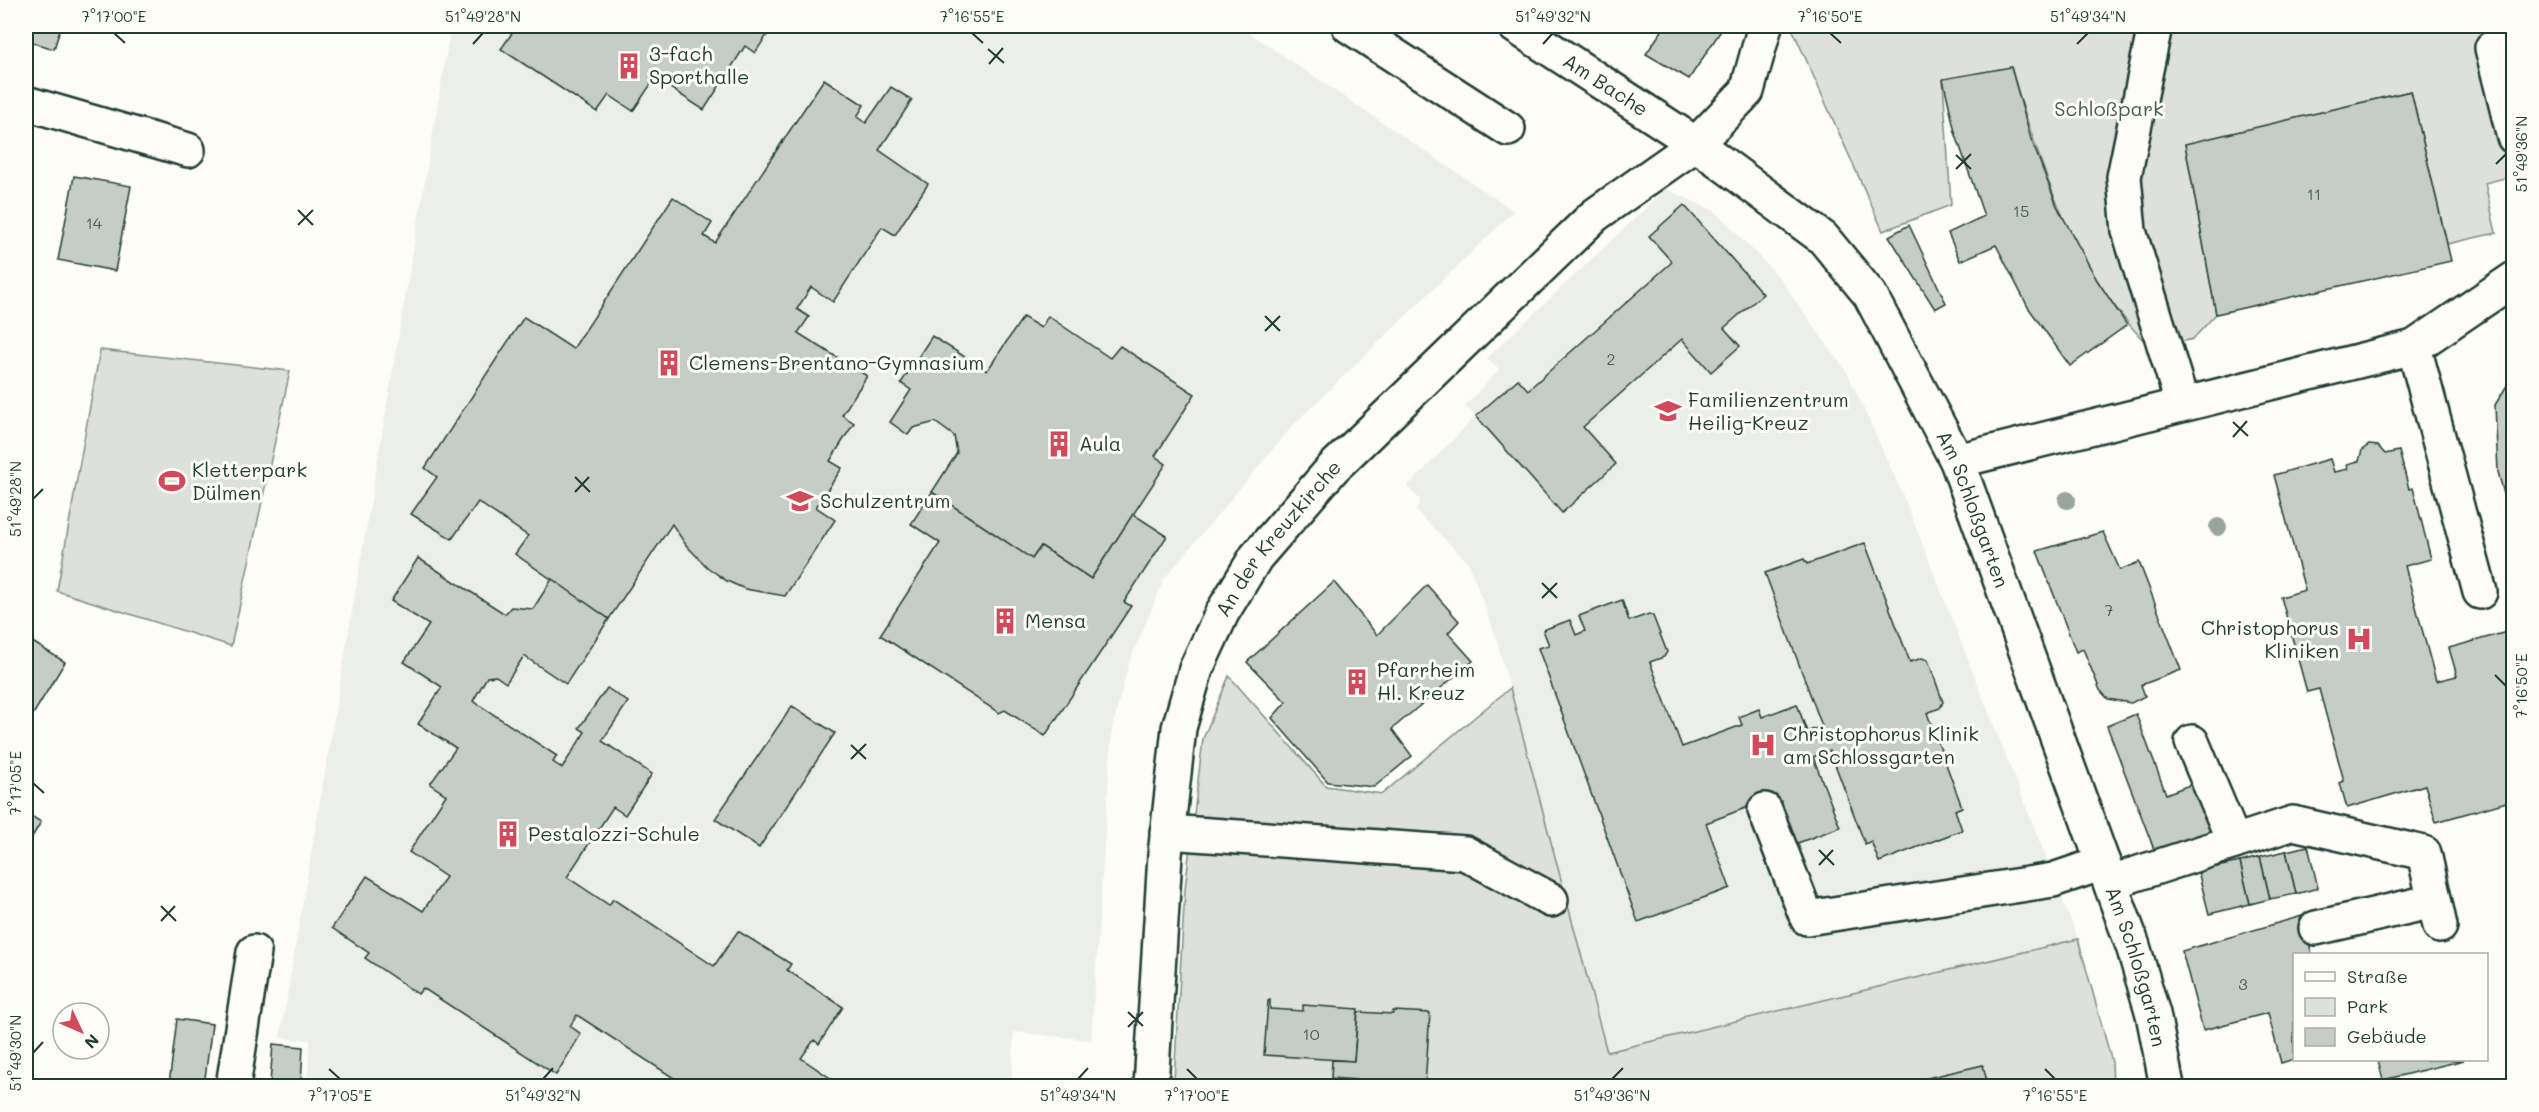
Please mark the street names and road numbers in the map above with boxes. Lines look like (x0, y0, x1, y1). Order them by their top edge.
street label: Am Bache (1558, 47, 1654, 121)
street label: Am Schloßgarten (1931, 426, 2016, 591)
street label: An der Kreuzkirche (1209, 454, 1346, 621)
street label: Am Schloßgarten (2100, 882, 2173, 1049)

